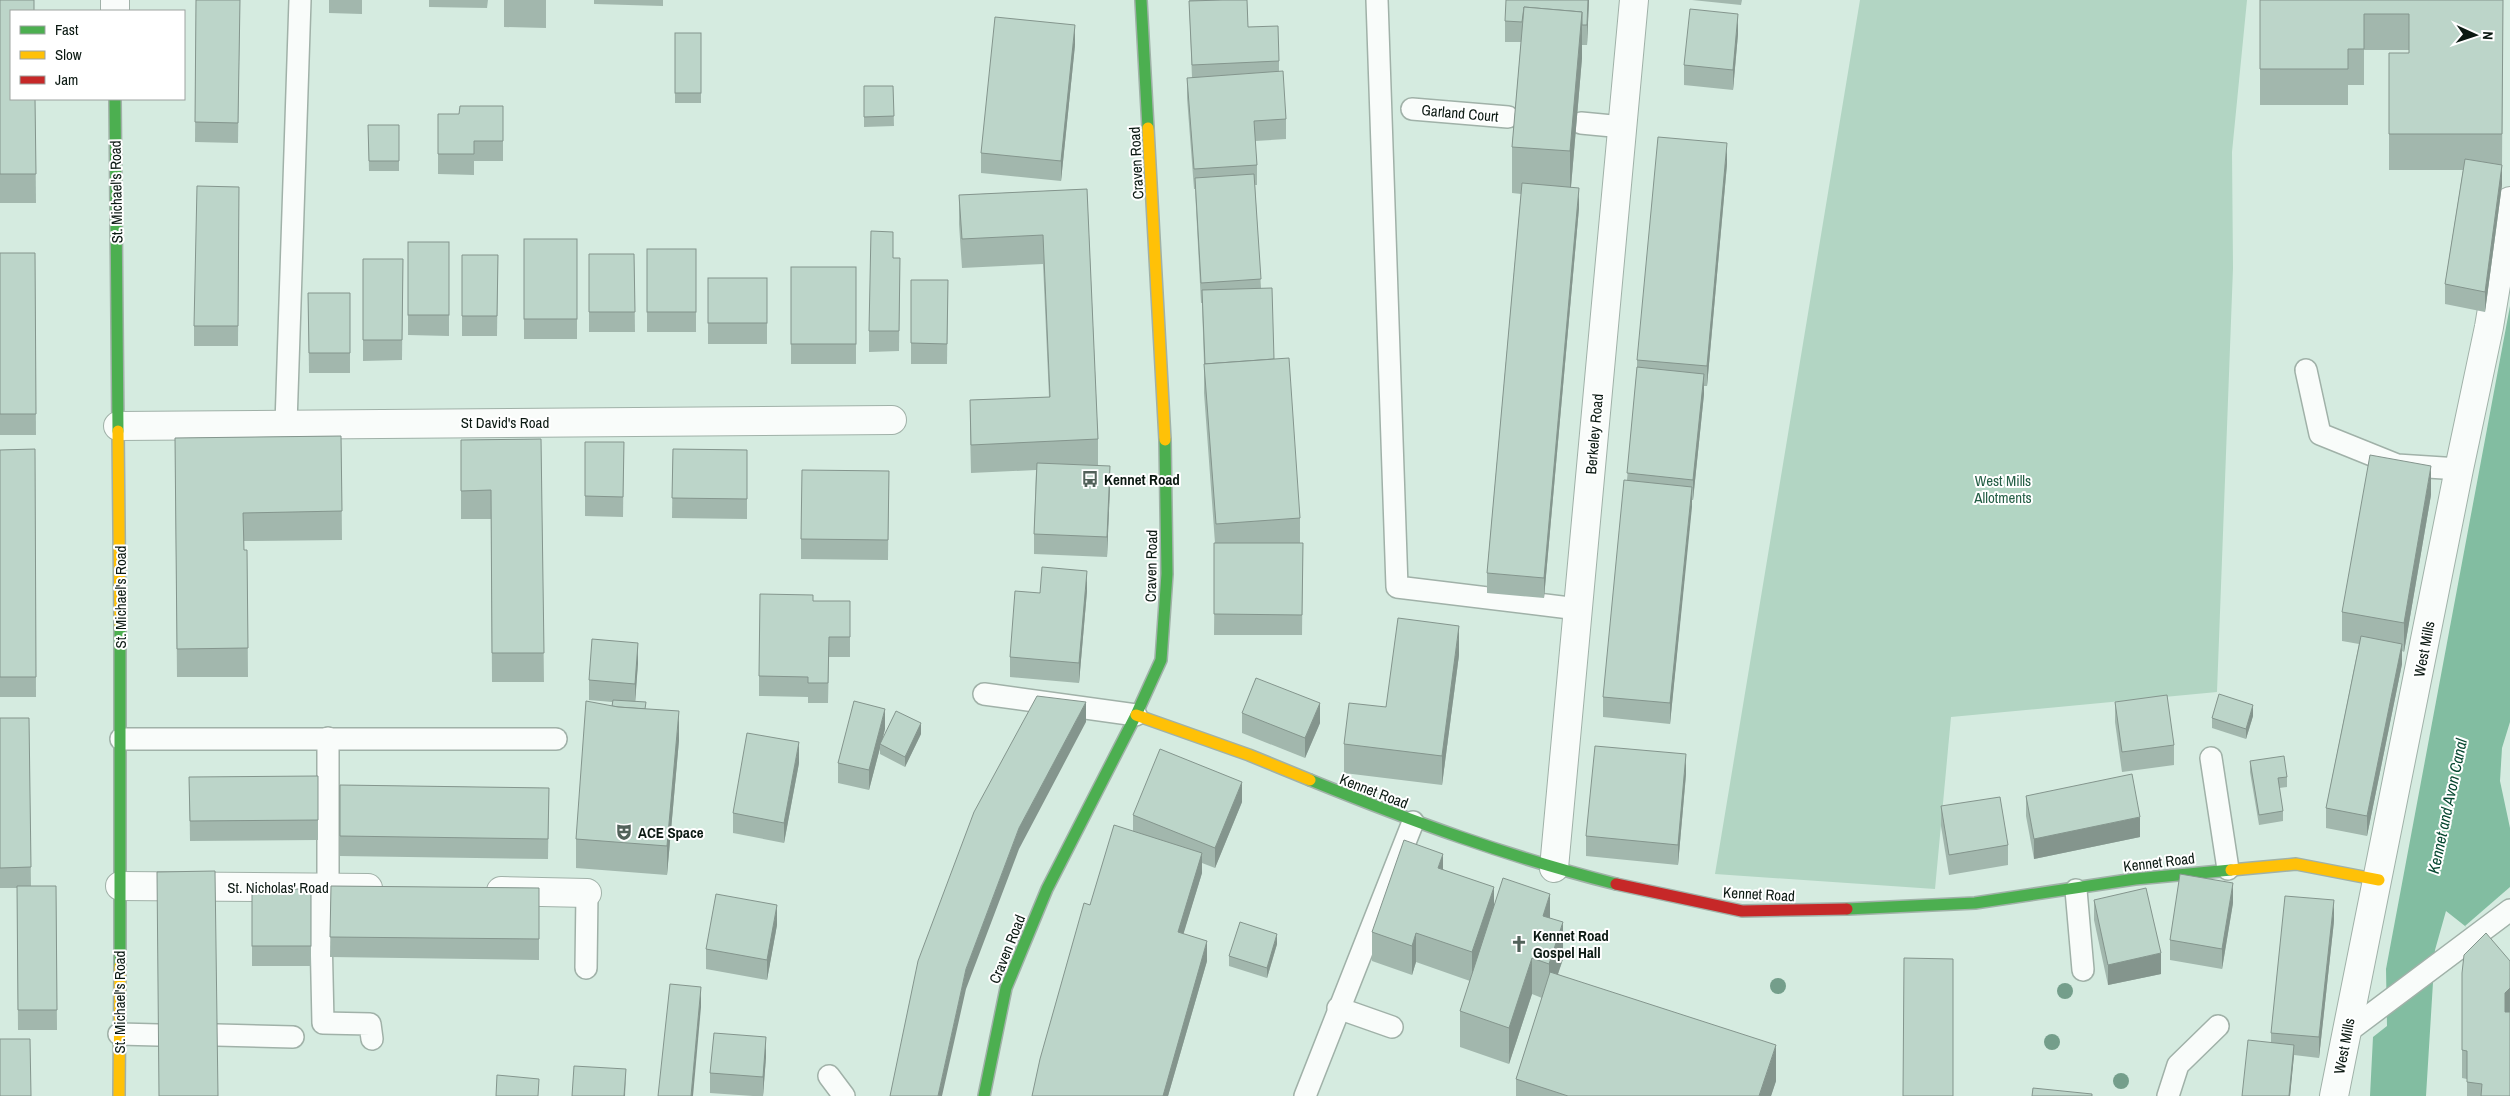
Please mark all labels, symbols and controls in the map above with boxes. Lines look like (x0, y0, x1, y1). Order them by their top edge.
legend (10, 10, 185, 100)
north arrow (2450, 10, 2500, 60)
text: Fast (55, 19, 79, 40)
text: N (2479, 31, 2497, 40)
text: Slow (55, 44, 82, 65)
text: Jam (55, 69, 78, 90)
street label: Garland Court (1421, 99, 1500, 127)
street label: Craven Road (1124, 126, 1148, 200)
street label: St. Michael's Road (105, 140, 127, 244)
street label: Berkeley Road (1580, 393, 1608, 475)
street label: St David's Road (461, 412, 549, 433)
bus stop icon: Kennet Road (1080, 469, 1100, 489)
place label: Kennet Road (1104, 469, 1180, 490)
park label: West Mills Allotments (1973, 470, 2032, 508)
street label: Craven Road (1140, 530, 1162, 602)
street label: St. Michael's Road (110, 546, 131, 648)
street label: West Mills (2408, 619, 2440, 679)
water label: Kennet and Avon Canal (2422, 735, 2472, 876)
street label: Kennet Road (1337, 768, 1411, 814)
theatre icon: ACE Space (614, 822, 634, 842)
place label: ACE Space (638, 822, 704, 843)
street label: Kennet Road (2122, 847, 2196, 877)
street label: St. Nicholas' Road (227, 877, 329, 898)
street label: Kennet Road (1723, 882, 1795, 906)
street label: Craven Road (984, 911, 1030, 987)
place label: Kennet Road Gospel Hall (1533, 925, 1609, 963)
church icon: Kennet Road Gospel Hall (1509, 934, 1529, 954)
street label: St. Michael's Road (109, 951, 130, 1053)
street label: West Mills (2328, 1016, 2360, 1076)

